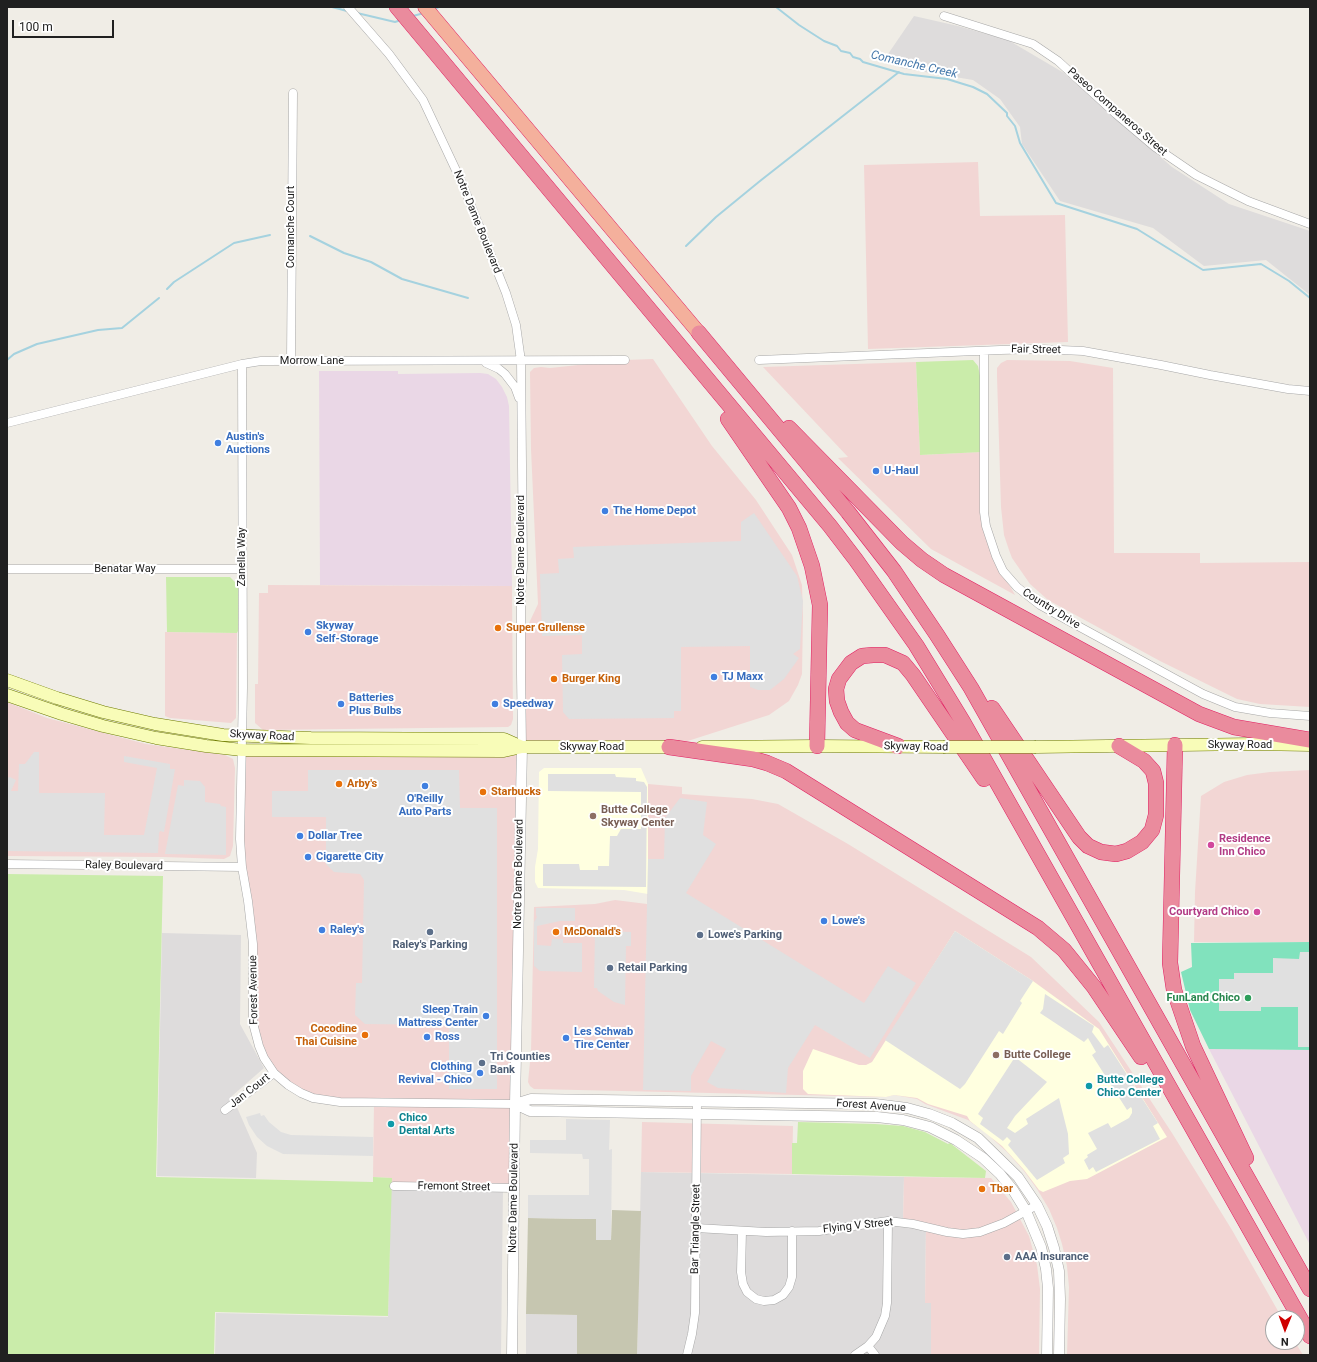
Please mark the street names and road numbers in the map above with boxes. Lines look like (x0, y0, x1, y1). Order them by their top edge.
street label: Paseo Companeros Street (1064, 65, 1170, 159)
street label: Notre Dame Boulevard (450, 169, 504, 275)
street label: Comanche Court (284, 186, 298, 268)
street label: Fair Street (1011, 343, 1061, 357)
street label: Morrow Lane (280, 354, 344, 368)
street label: Notre Dame Boulevard (514, 495, 528, 605)
street label: Zanella Way (235, 527, 249, 587)
street label: Benatar Way (94, 562, 156, 576)
street label: Country Drive (1020, 586, 1082, 632)
street label: Skyway Road (229, 728, 295, 744)
street label: Skyway Road (1208, 738, 1272, 752)
street label: Skyway Road (560, 740, 624, 754)
street label: Skyway Road (884, 740, 948, 754)
street label: Notre Dame Boulevard (511, 819, 527, 929)
street label: Raley Boulevard (85, 859, 163, 873)
street label: Forest Avenue (247, 955, 261, 1025)
street label: Jan Court (227, 1071, 273, 1111)
street label: Forest Avenue (836, 1097, 906, 1115)
street label: Notre Dame Boulevard (506, 1143, 522, 1253)
street label: Fremont Street (418, 1180, 490, 1194)
street label: Bar Triangle Street (689, 1184, 703, 1274)
street label: Flying V Street (822, 1216, 894, 1236)

